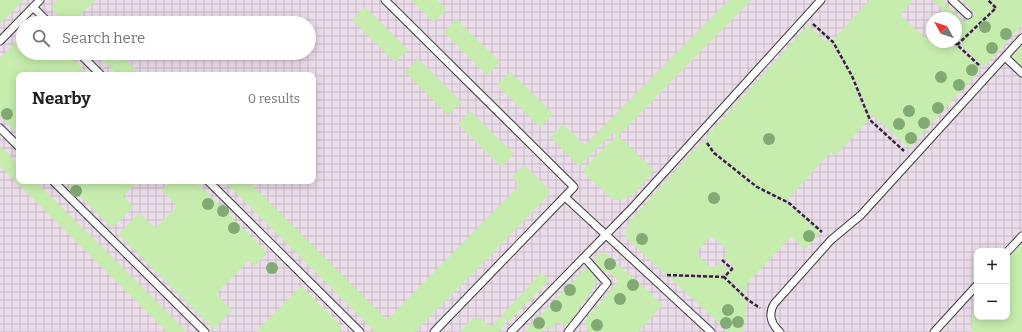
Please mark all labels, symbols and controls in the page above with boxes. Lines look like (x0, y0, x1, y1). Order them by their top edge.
north arrow (926, 12, 962, 48)
search box (16, 16, 316, 60)
icon: search (30, 27, 52, 49)
text: Search here (62, 29, 145, 47)
text: Nearby (32, 88, 91, 109)
text: 0 results (248, 91, 300, 106)
map controls (974, 248, 1010, 320)
button: + (974, 248, 1010, 284)
button: − (974, 284, 1010, 320)

